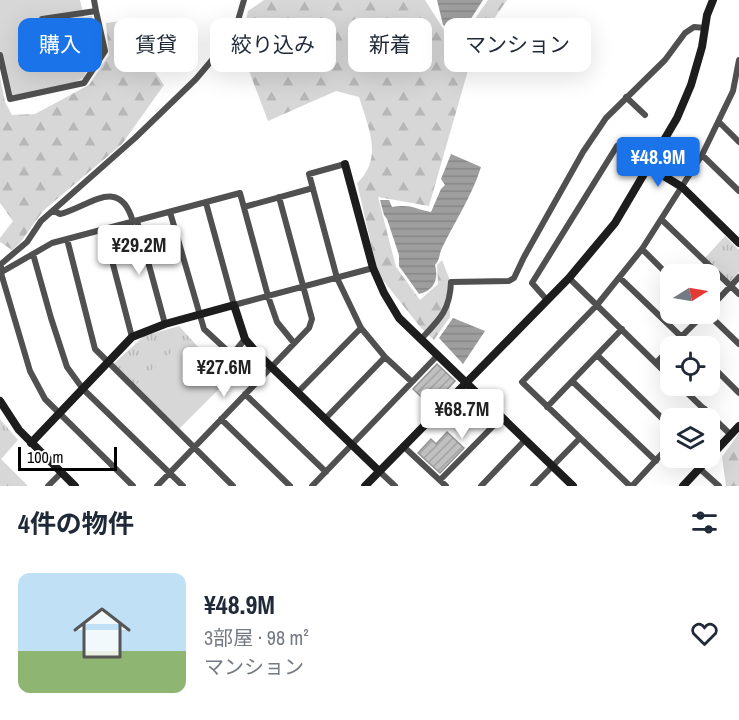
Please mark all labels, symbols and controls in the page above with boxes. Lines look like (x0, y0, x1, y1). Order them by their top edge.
chip: 購入 (18, 18, 102, 72)
chip: 賃貸 (114, 18, 198, 72)
chip: 絞り込み (210, 18, 336, 72)
chip: 新着 (348, 18, 432, 72)
chip: マンション (444, 18, 591, 72)
pin: ¥48.9M (609, 137, 707, 188)
text: ¥48.9M (631, 143, 685, 170)
pin: ¥29.2M (90, 225, 188, 276)
text: ¥29.2M (112, 231, 166, 258)
north arrow (660, 264, 720, 324)
map controls (660, 264, 720, 468)
button: locate (660, 336, 720, 396)
pin: ¥27.6M (175, 347, 273, 398)
text: ¥27.6M (197, 353, 251, 380)
pin: ¥68.7M (413, 389, 511, 440)
text: ¥68.7M (435, 395, 489, 422)
button: layers (660, 408, 720, 468)
scale bar (18, 444, 117, 472)
text: 100 m (27, 446, 63, 468)
text: 4件の物件 (18, 506, 134, 541)
icon: filters (688, 506, 721, 539)
text: ¥48.9M (204, 587, 275, 622)
icon: home (66, 597, 138, 669)
icon: heart (688, 617, 721, 650)
text: 3部屋 · 98 m² (204, 624, 309, 651)
text: マンション (204, 653, 304, 680)

